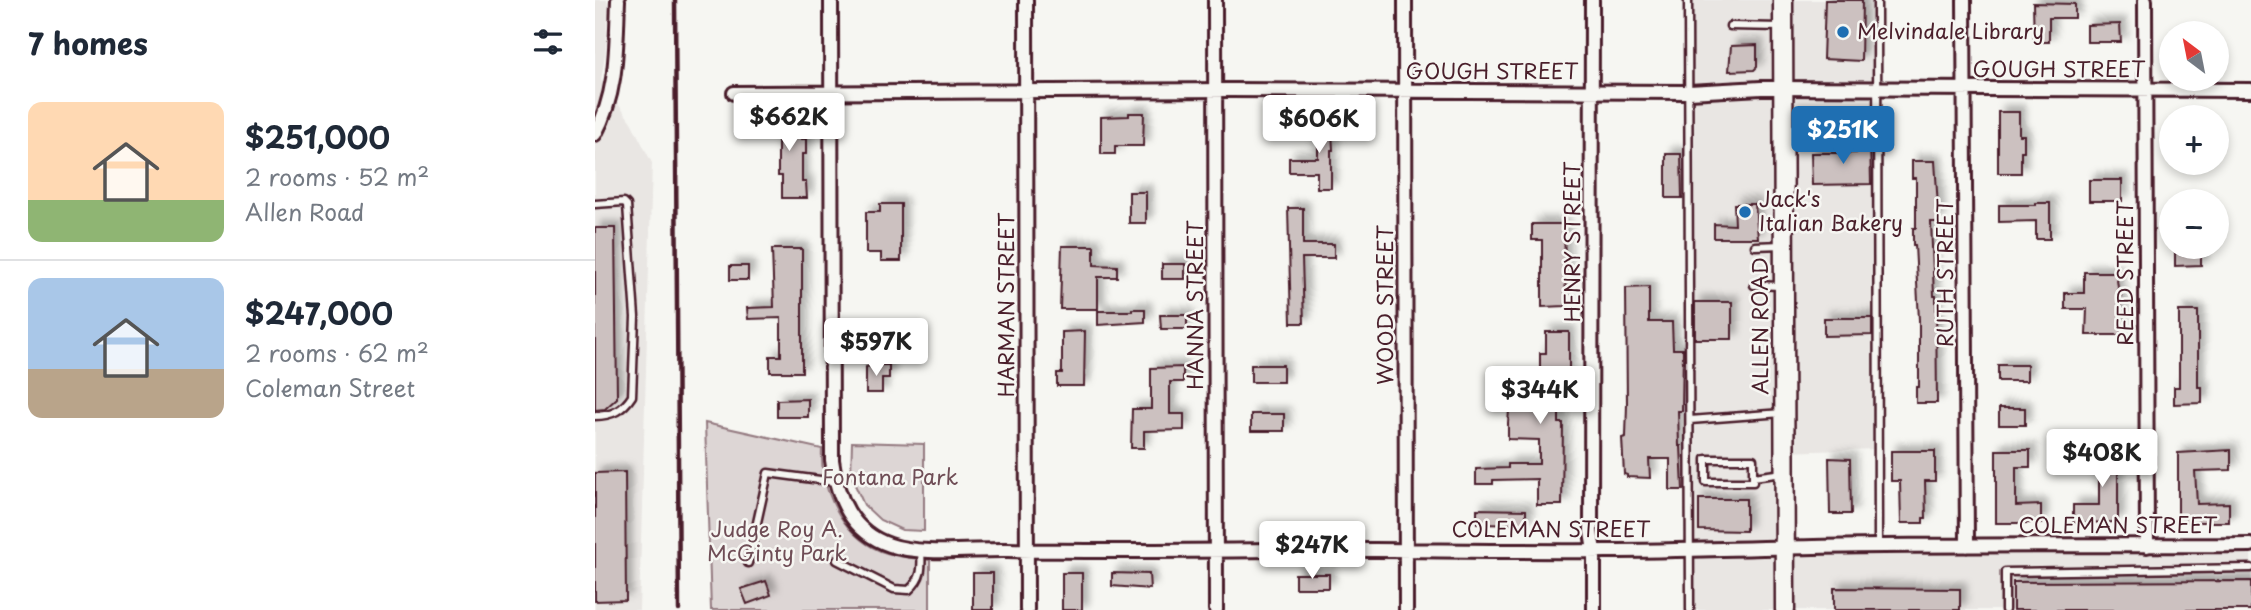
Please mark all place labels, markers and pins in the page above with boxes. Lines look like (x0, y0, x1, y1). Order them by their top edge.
place label: Melvindale Library (1857, 14, 2044, 46)
marker: Melvindale Library (1835, 24, 1851, 40)
pin: $662K (740, 94, 838, 153)
pin: $606K (1270, 96, 1368, 155)
pin: $251K (1794, 106, 1892, 166)
place label: Jack's Italian Bakery (1759, 182, 1903, 238)
marker: Jack's Italian Bakery (1737, 204, 1753, 220)
pin: $597K (827, 318, 925, 378)
pin: $344K (1491, 366, 1589, 426)
pin: $408K (2053, 430, 2151, 489)
pin: $247K (1263, 522, 1361, 581)

